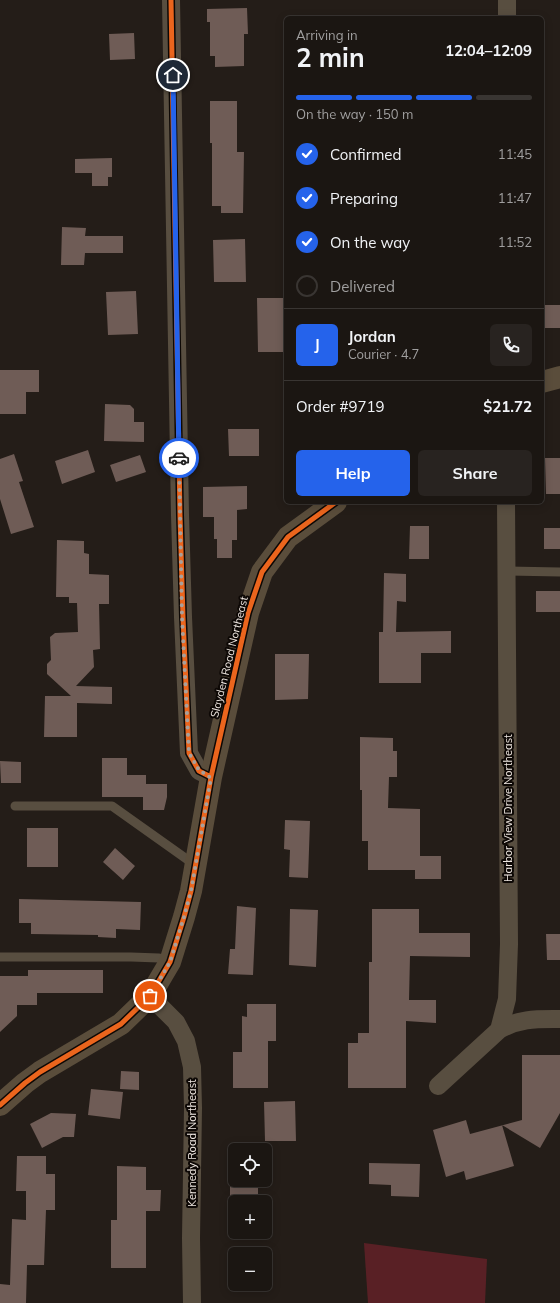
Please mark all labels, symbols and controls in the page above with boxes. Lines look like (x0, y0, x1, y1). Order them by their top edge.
text: Arriving in (296, 27, 358, 43)
text: 2 min (296, 41, 365, 74)
text: 12:04–12:09 (445, 41, 532, 60)
pin (156, 58, 190, 92)
icon: home (162, 64, 184, 86)
text: On the way · 150 m (296, 106, 413, 122)
icon: check (296, 143, 318, 165)
text: Confirmed (330, 145, 401, 164)
text: 11:45 (498, 146, 532, 162)
icon: check (296, 187, 318, 209)
text: Preparing (330, 189, 398, 208)
text: 11:47 (498, 190, 532, 206)
icon: check (296, 231, 318, 253)
text: On the way (330, 233, 410, 252)
text: 11:52 (498, 234, 532, 250)
text: Delivered (330, 277, 395, 296)
button: phone (490, 324, 532, 366)
text: Jordan (348, 327, 396, 346)
text: J (314, 335, 320, 354)
text: Courier · 4.7 (348, 346, 419, 362)
text: Order #9719 (296, 397, 384, 416)
text: $21.72 (483, 397, 532, 416)
courier (159, 438, 199, 478)
icon: car (168, 447, 190, 469)
button: Help (296, 450, 410, 496)
button: Share (418, 450, 532, 496)
street label: Slayden Road Northeast (207, 595, 251, 719)
street label: Harbor View Drive Northeast (501, 734, 515, 882)
pin (133, 979, 167, 1013)
icon: bag (139, 985, 161, 1007)
street label: Kennedy Road Northeast (185, 1079, 199, 1207)
map controls (228, 1143, 272, 1291)
button: locate (228, 1143, 272, 1187)
button: + (228, 1195, 272, 1239)
button: − (228, 1247, 272, 1291)

